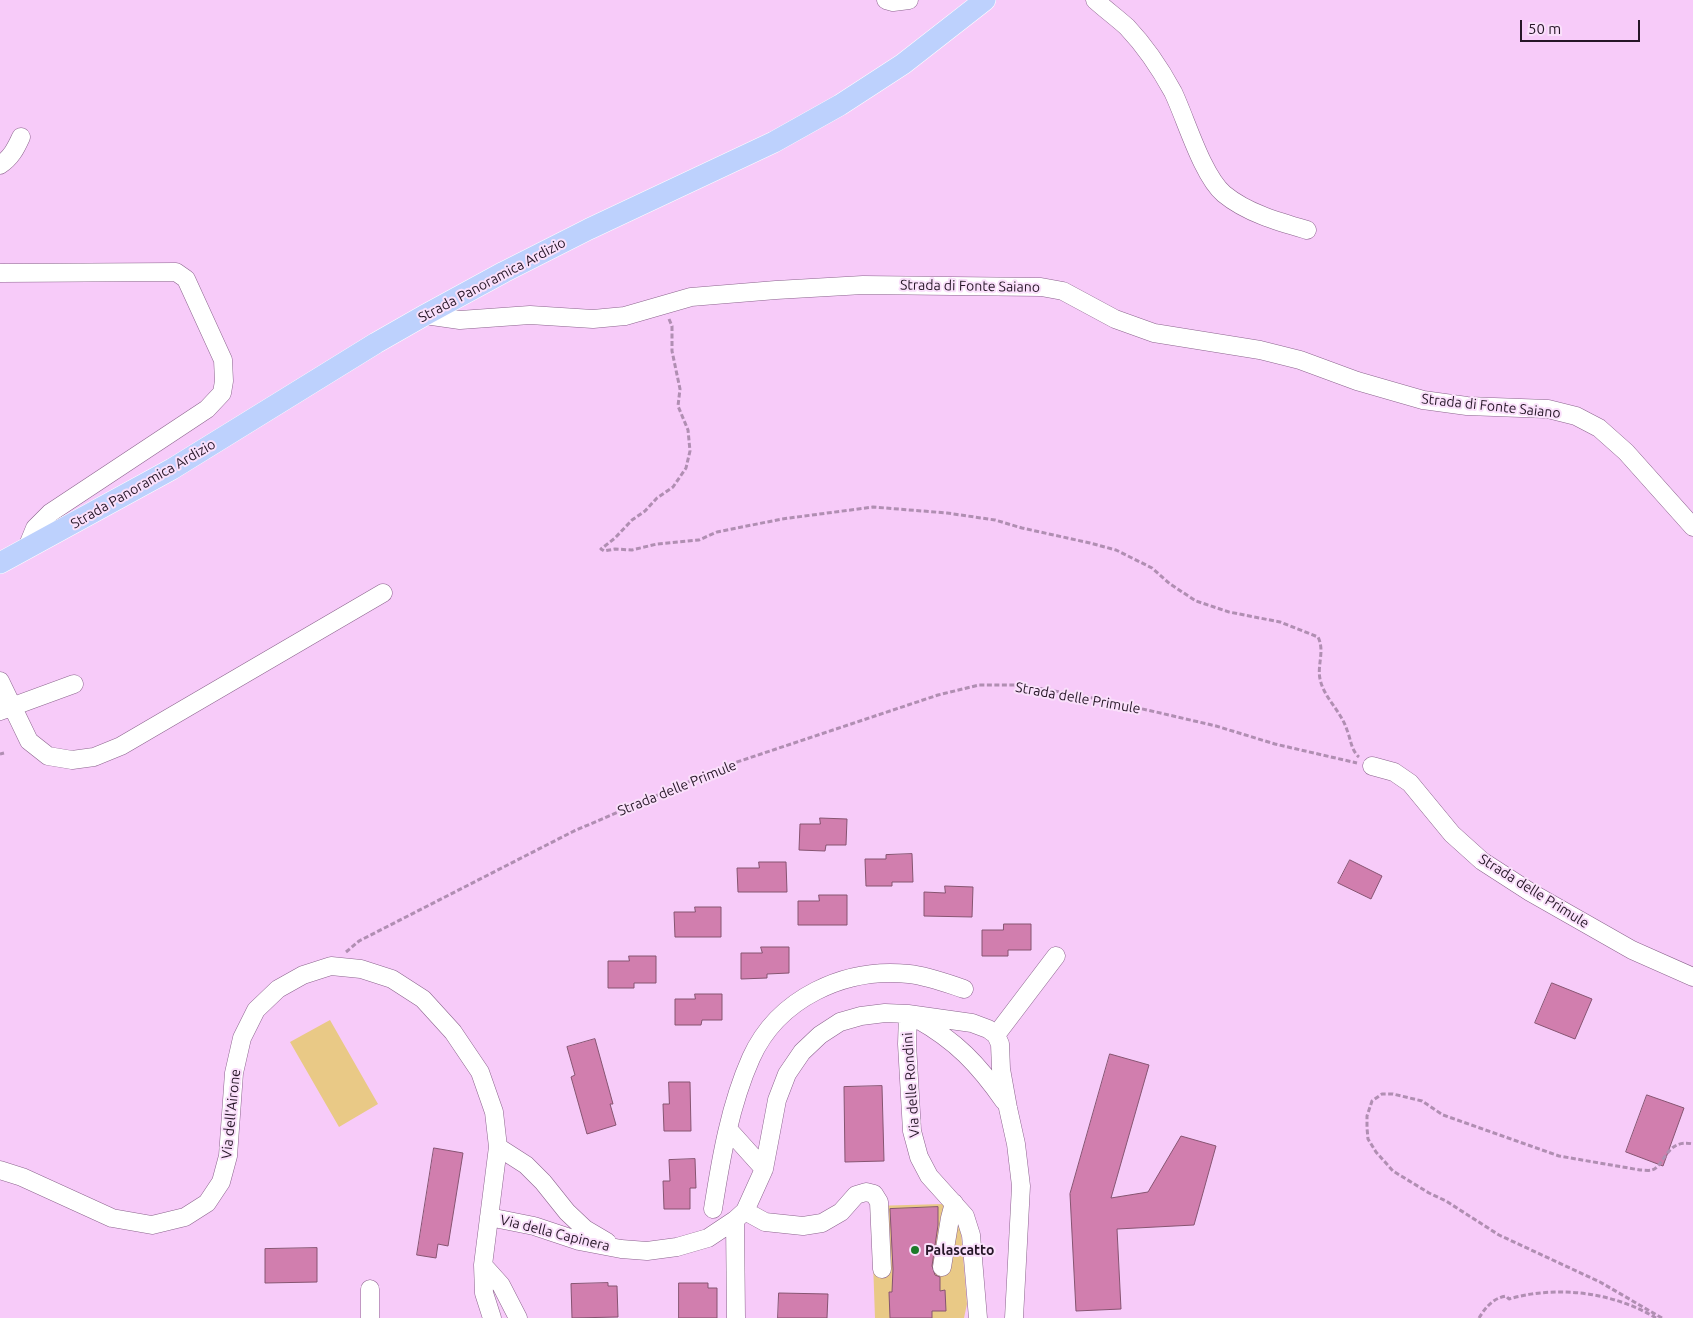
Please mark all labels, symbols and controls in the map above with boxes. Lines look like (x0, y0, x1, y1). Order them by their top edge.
scale bar (1523, 10, 1643, 42)
text: 50 m (1528, 20, 1561, 37)
street label: Strada Panoramica Ardizio (415, 234, 569, 326)
street label: Strada di Fonte Saiano (900, 276, 1040, 296)
street label: Strada di Fonte Saiano (1421, 390, 1561, 422)
street label: Strada Panoramica Ardizio (68, 436, 218, 532)
street label: Strada delle Primule (1014, 679, 1142, 717)
street label: Strada delle Primule (615, 756, 739, 820)
street label: Strada delle Primule (1476, 850, 1592, 932)
street label: Via delle Rondini (899, 1032, 923, 1138)
street label: Via dell'Airone (218, 1068, 244, 1160)
street label: Via della Capinera (498, 1211, 612, 1255)
place label: Palascatto (925, 1242, 994, 1258)
marker: Palascatto (909, 1244, 921, 1256)

